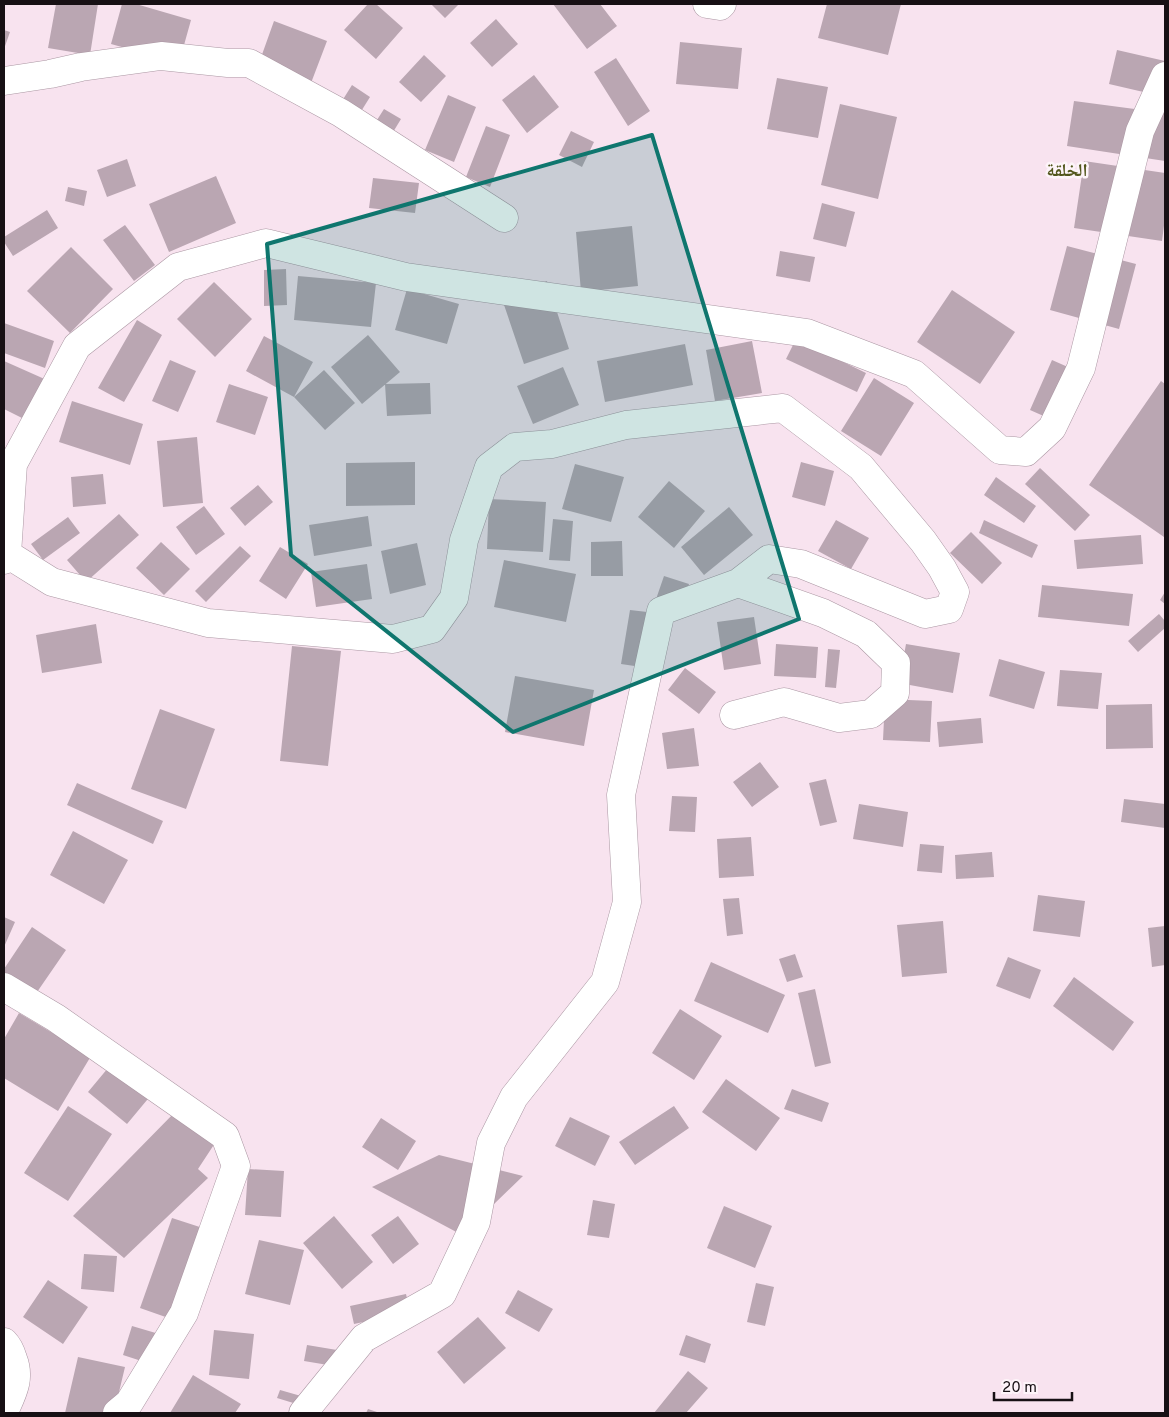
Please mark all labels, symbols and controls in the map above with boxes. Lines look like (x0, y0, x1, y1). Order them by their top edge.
district label: الخلقة (1046, 160, 1088, 183)
scale bar (994, 1370, 1072, 1402)
text: 20 m (1002, 1379, 1037, 1398)

